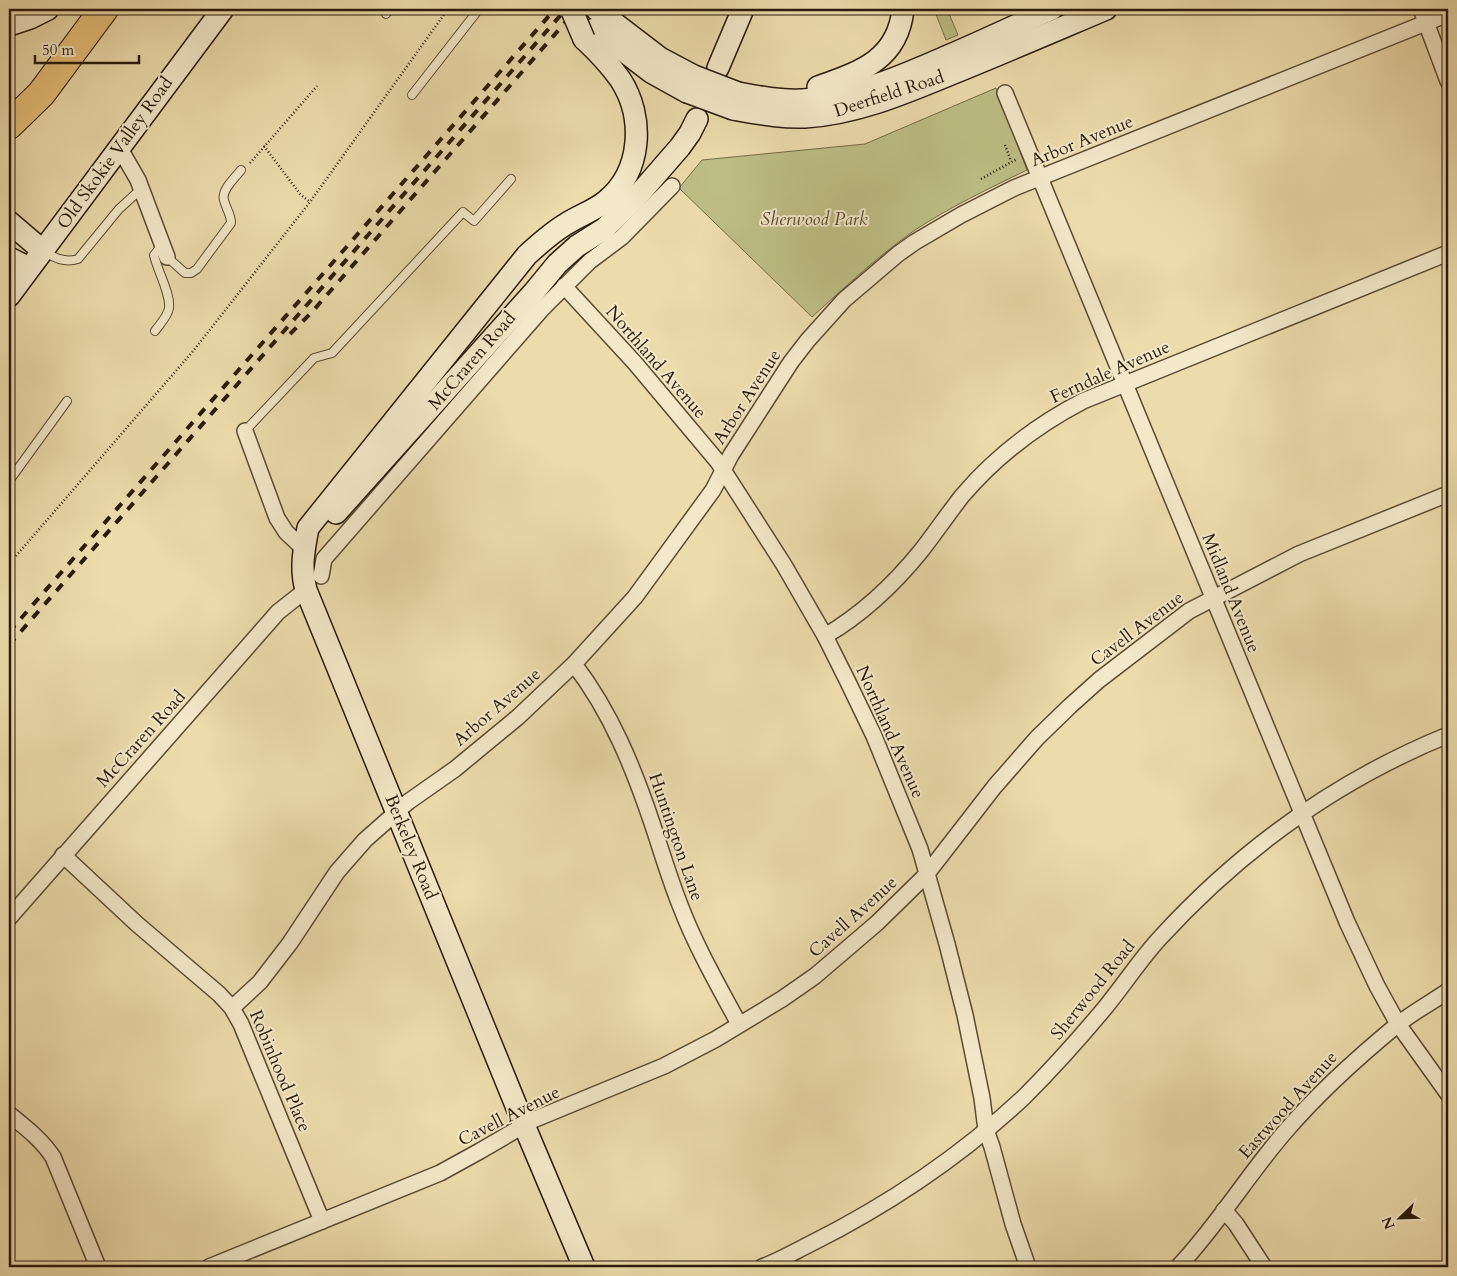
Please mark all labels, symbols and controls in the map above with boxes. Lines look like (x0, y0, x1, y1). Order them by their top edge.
scale bar (35, 32, 139, 64)
text: 50 m (42, 40, 74, 60)
street label: Deerfield Road (831, 64, 948, 124)
street label: Old Skokie Valley Road (51, 71, 179, 234)
street label: Arbor Avenue (1027, 109, 1137, 173)
park label: Sherwood Park (760, 207, 868, 232)
street label: Northland Avenue (600, 300, 712, 424)
street label: McCraren Road (422, 306, 522, 415)
street label: Ferndale Avenue (1046, 334, 1174, 410)
street label: Arbor Avenue (707, 345, 787, 449)
street label: Midland Avenue (1196, 529, 1266, 657)
street label: Cavell Avenue (1085, 586, 1189, 672)
street label: Arbor Avenue (448, 662, 546, 752)
street label: Northland Avenue (850, 662, 930, 802)
street label: McCraren Road (91, 685, 192, 793)
street label: Huntington Lane (642, 770, 710, 904)
street label: Berkeley Road (379, 791, 444, 904)
street label: Cavell Avenue (803, 871, 903, 963)
street label: Sherwood Road (1045, 935, 1141, 1045)
street label: Robinhood Place (243, 1006, 317, 1136)
street label: Eastwood Avenue (1233, 1046, 1343, 1164)
street label: Cavell Avenue (454, 1080, 564, 1152)
north arrow (1374, 1194, 1424, 1244)
text: N (1377, 1214, 1400, 1232)

